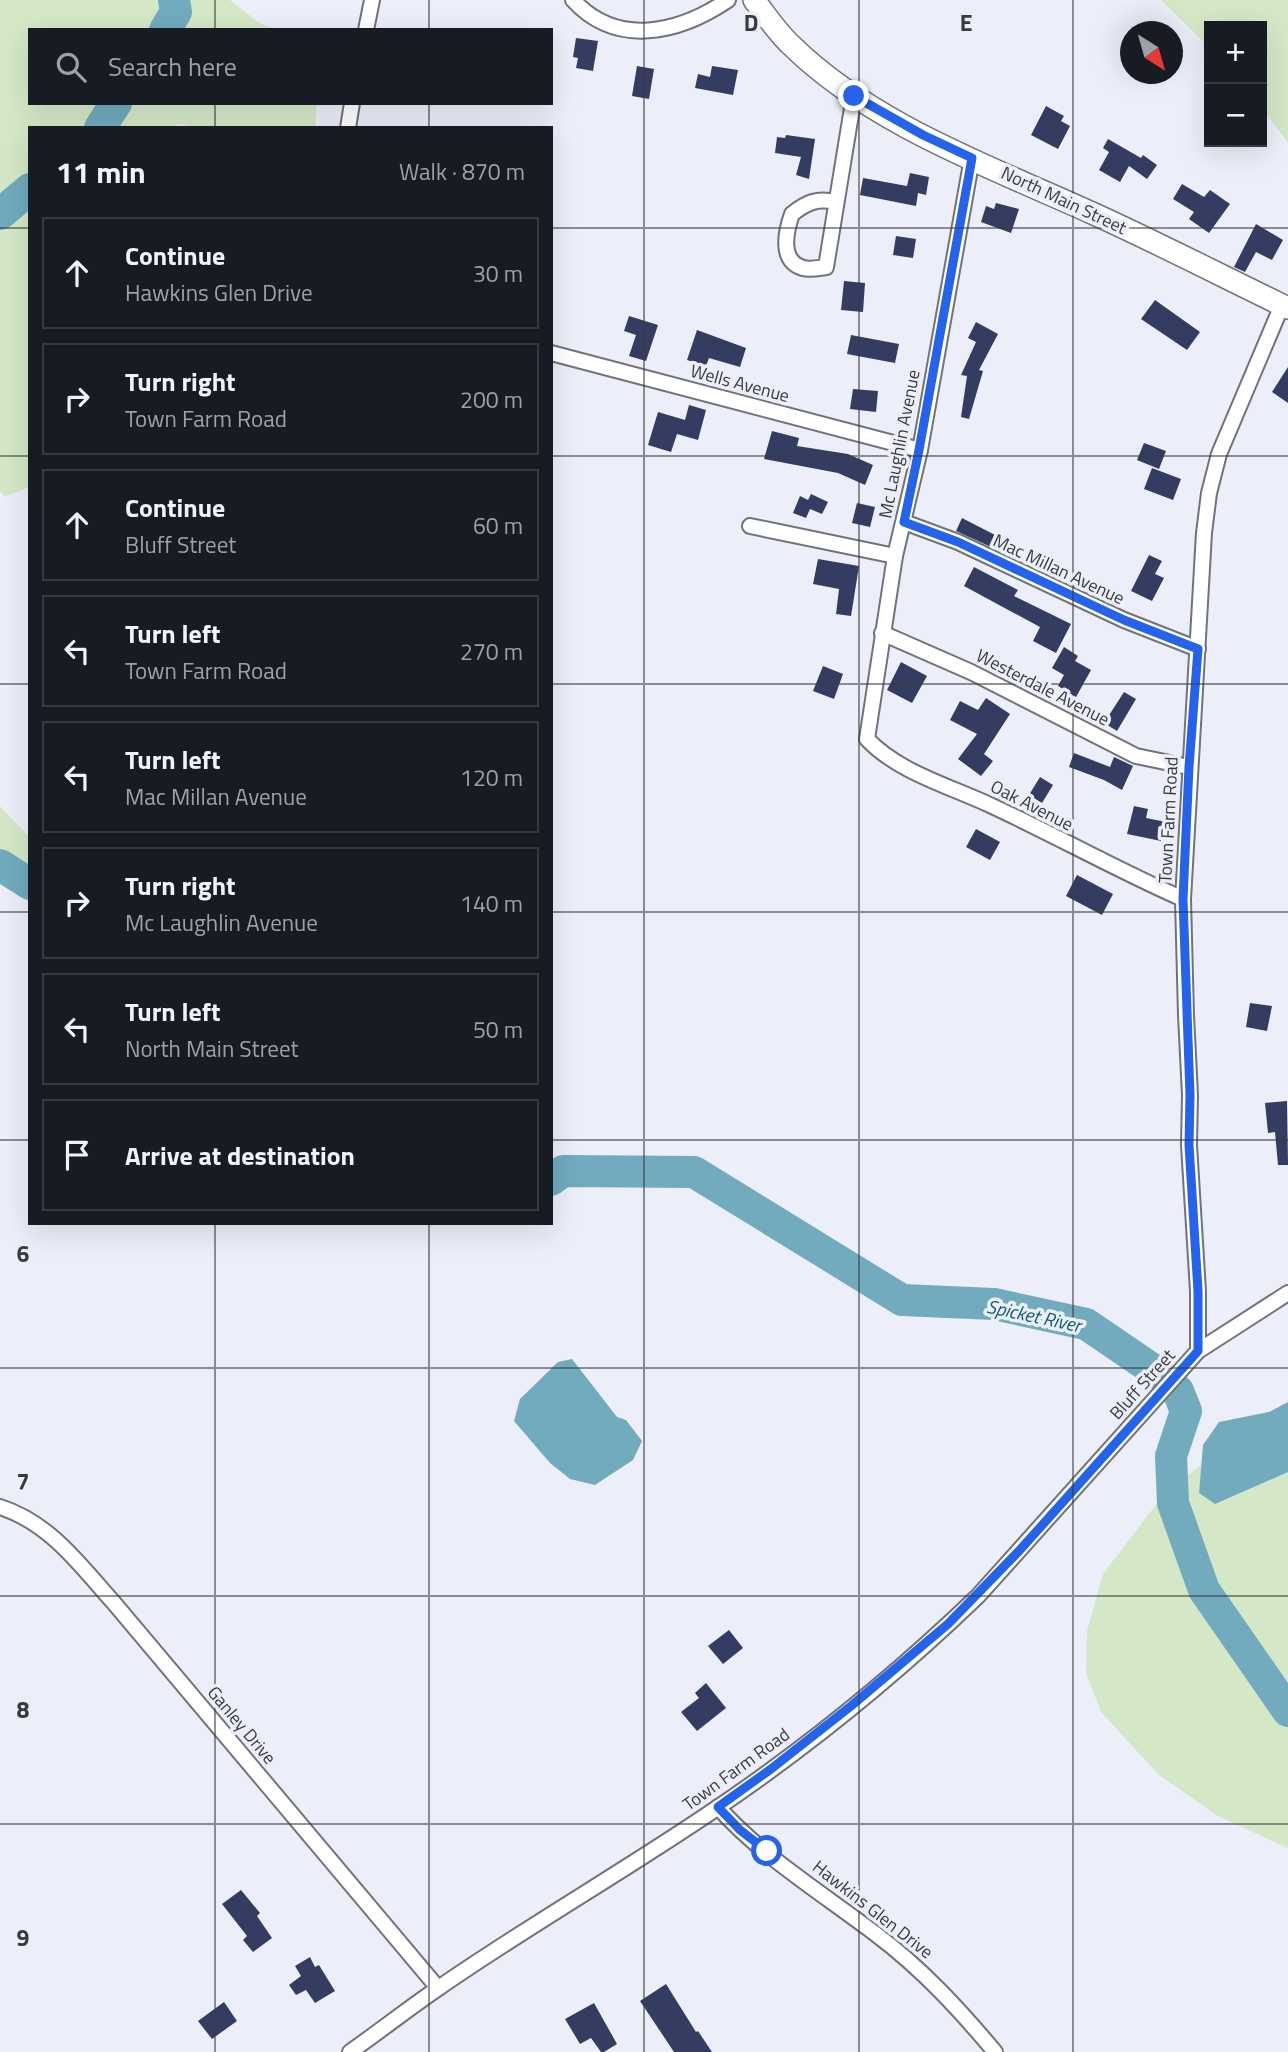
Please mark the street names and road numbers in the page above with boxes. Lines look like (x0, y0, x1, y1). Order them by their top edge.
street label: North Main Street (997, 159, 1132, 241)
street label: Wells Avenue (687, 357, 793, 409)
street label: Mc Laughlin Avenue (871, 367, 927, 521)
street label: Mac Millan Avenue (989, 527, 1129, 611)
street label: Westerdale Avenue (972, 642, 1114, 732)
street label: Town Farm Road (1151, 756, 1185, 884)
street label: Oak Avenue (986, 773, 1078, 837)
street label: Bluff Street (1103, 1342, 1182, 1425)
street label: Ganley Drive (201, 1680, 283, 1770)
street label: Town Farm Road (677, 1721, 795, 1817)
street label: Hawkins Glen Drive (807, 1853, 939, 1965)

